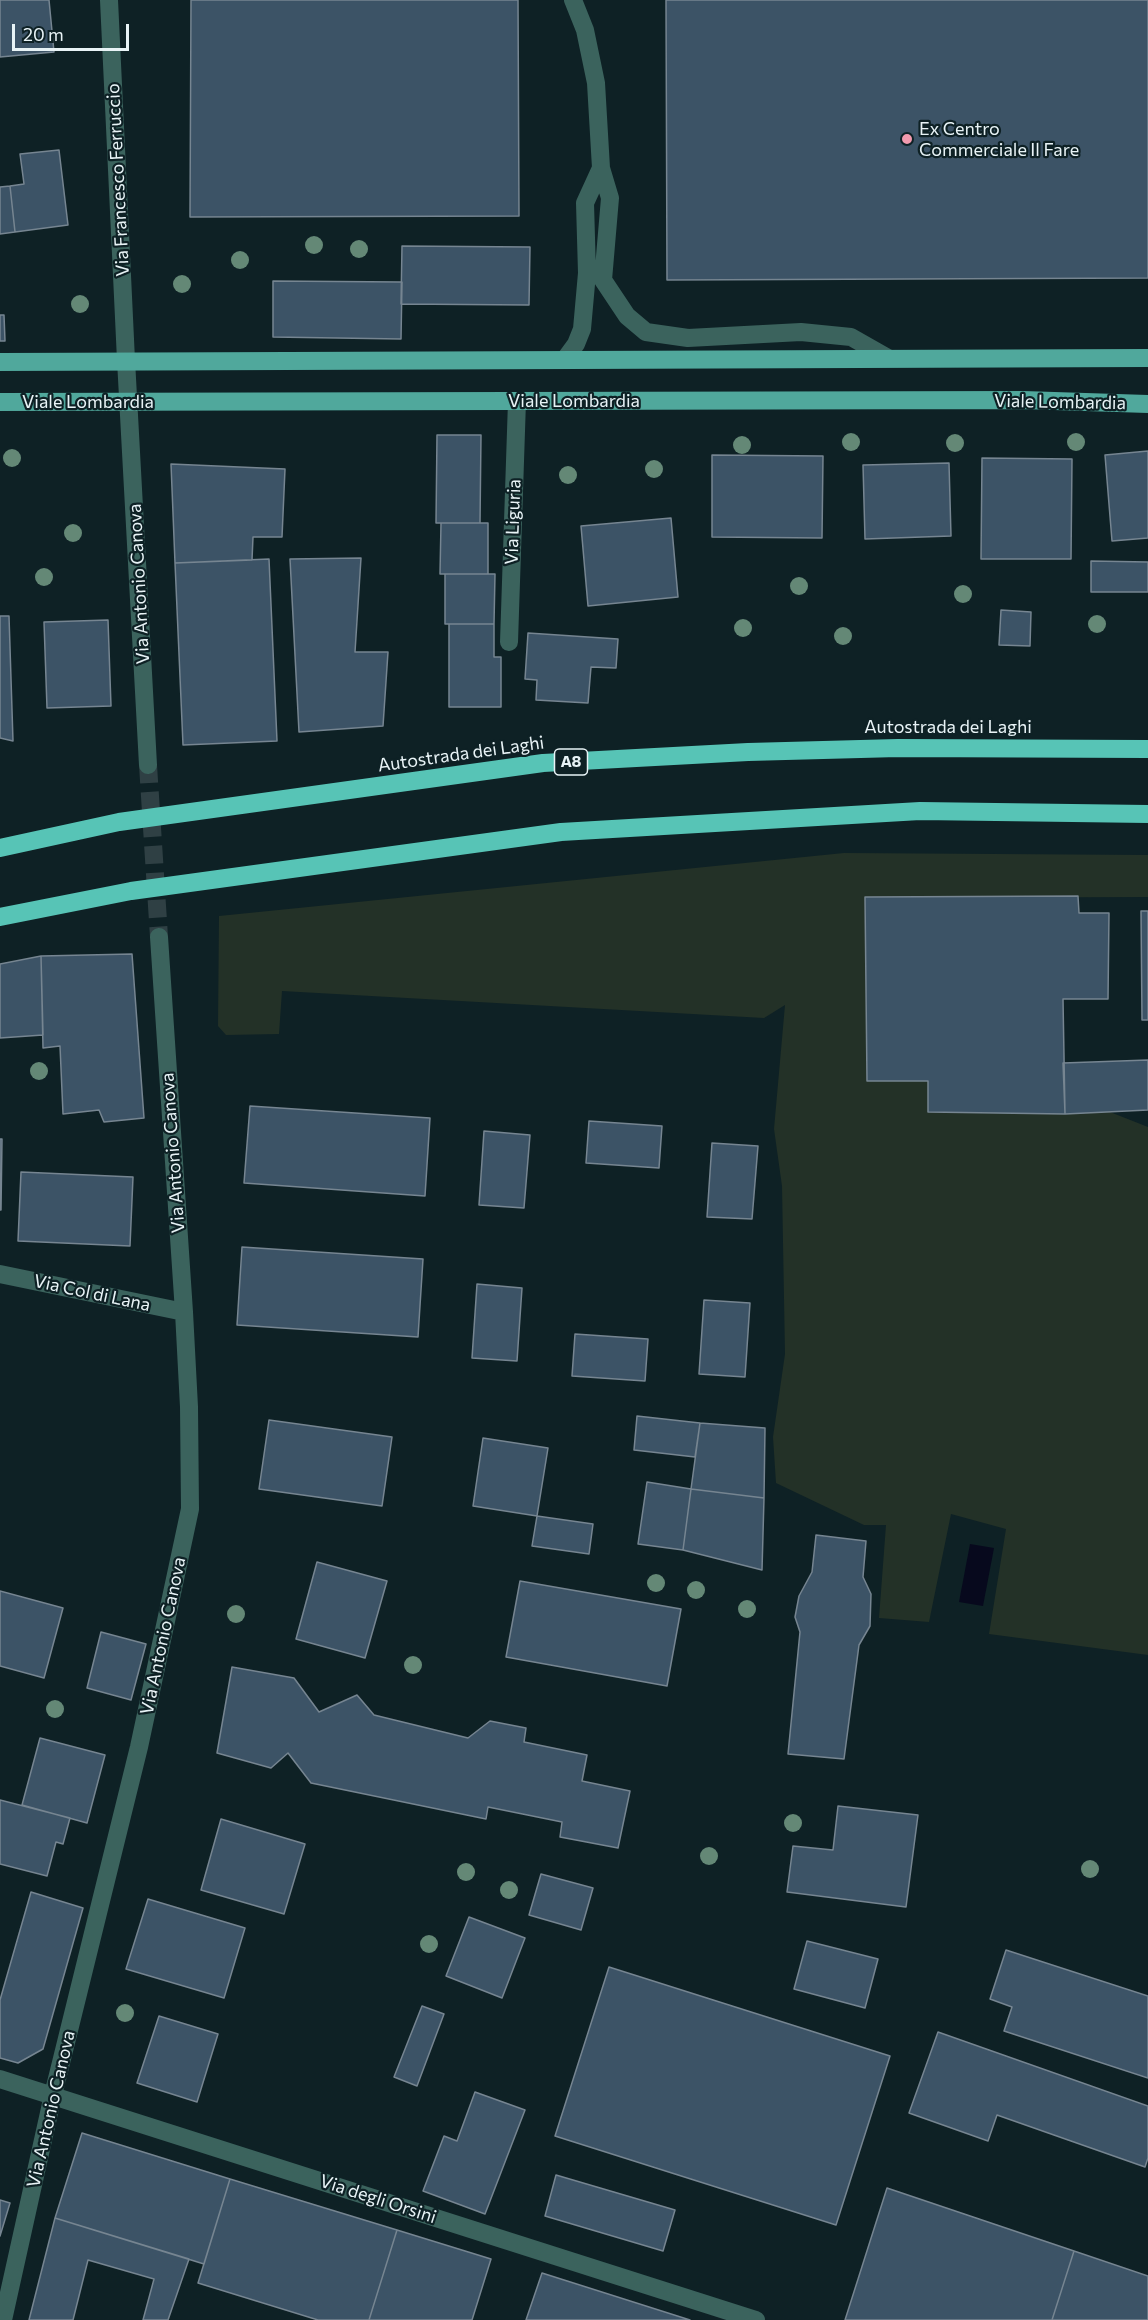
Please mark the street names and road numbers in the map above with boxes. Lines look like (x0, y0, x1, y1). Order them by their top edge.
street label: Via Francesco Ferruccio (102, 83, 134, 277)
street label: Viale Lombardia (508, 390, 640, 412)
street label: Viale Lombardia (994, 390, 1126, 414)
street label: Viale Lombardia (22, 391, 154, 413)
street label: Via Liguria (501, 479, 525, 565)
street label: Via Antonio Canova (124, 503, 154, 665)
street label: Autostrada dei Laghi (864, 716, 1032, 738)
street label: Autostrada dei Laghi (376, 732, 546, 776)
road number: A8 (554, 749, 588, 775)
street label: Via Antonio Canova (157, 1072, 189, 1234)
street label: Via Col di Lana (32, 1270, 152, 1316)
street label: Via Antonio Canova (136, 1555, 190, 1717)
street label: Via Antonio Canova (22, 2028, 80, 2190)
street label: Via degli Orsini (317, 2170, 439, 2228)

